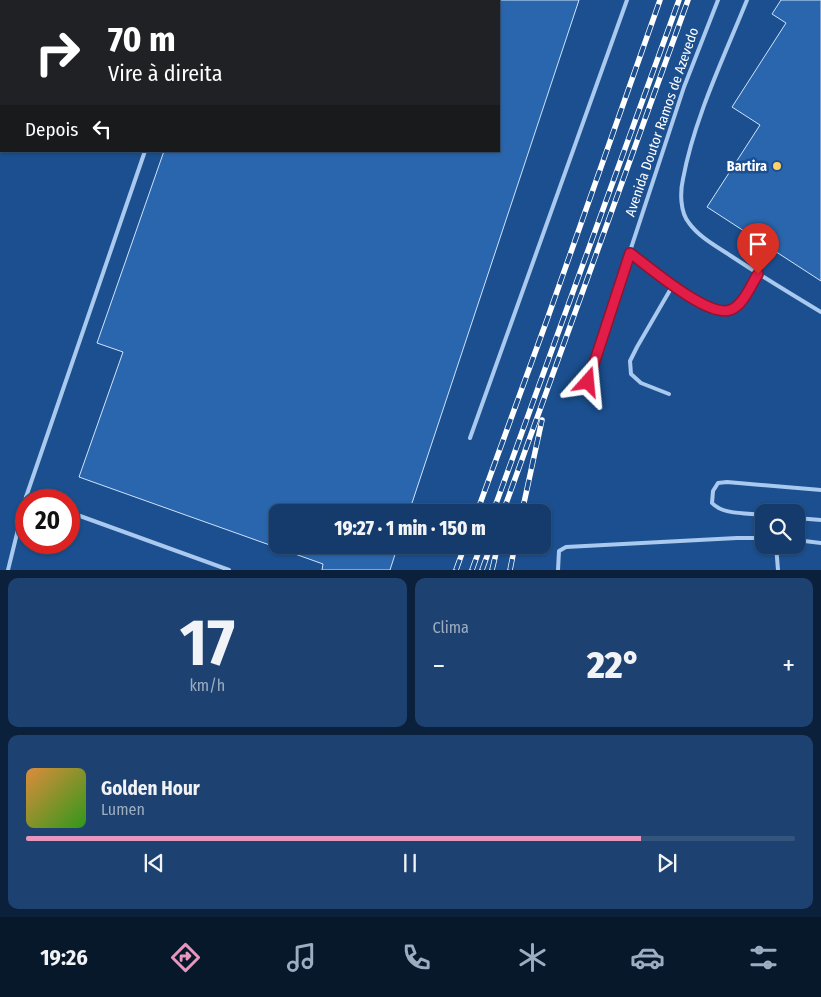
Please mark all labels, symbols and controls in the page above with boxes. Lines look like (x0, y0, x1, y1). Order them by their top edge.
text: 70 m (108, 18, 176, 60)
icon: right (25, 20, 90, 85)
street label: Avenida Doutor Ramos de Azevedo (622, 25, 702, 219)
text: Vire à direita (108, 60, 222, 87)
icon: left (88, 115, 116, 143)
text: Depois (25, 118, 78, 141)
place label: Bartira (727, 158, 767, 175)
marker: Bartira (771, 160, 783, 172)
pin (737, 223, 779, 274)
icon: arrive (744, 230, 772, 258)
position arrow (561, 355, 613, 407)
speed limit sign: 20 (15, 489, 80, 554)
map controls (755, 504, 805, 554)
button: search (755, 504, 805, 554)
text: 19:27 · 1 min · 150 m (334, 517, 486, 540)
text: 17 (180, 604, 235, 682)
text: Clima (433, 618, 469, 637)
text: 22° (587, 642, 640, 688)
text: − (433, 649, 445, 682)
text: + (782, 649, 795, 682)
text: km/h (189, 676, 225, 695)
text: Golden Hour (101, 777, 200, 800)
text: Lumen (101, 800, 145, 819)
icon: previous (140, 849, 168, 877)
icon: pause (396, 849, 424, 877)
icon: next (653, 849, 681, 877)
icon: directions (168, 940, 203, 975)
icon: music (284, 940, 319, 975)
icon: phone (399, 940, 434, 975)
icon: climate (515, 940, 550, 975)
icon: car (630, 940, 665, 975)
icon: filters (746, 940, 781, 975)
text: 19:26 (40, 944, 88, 971)

